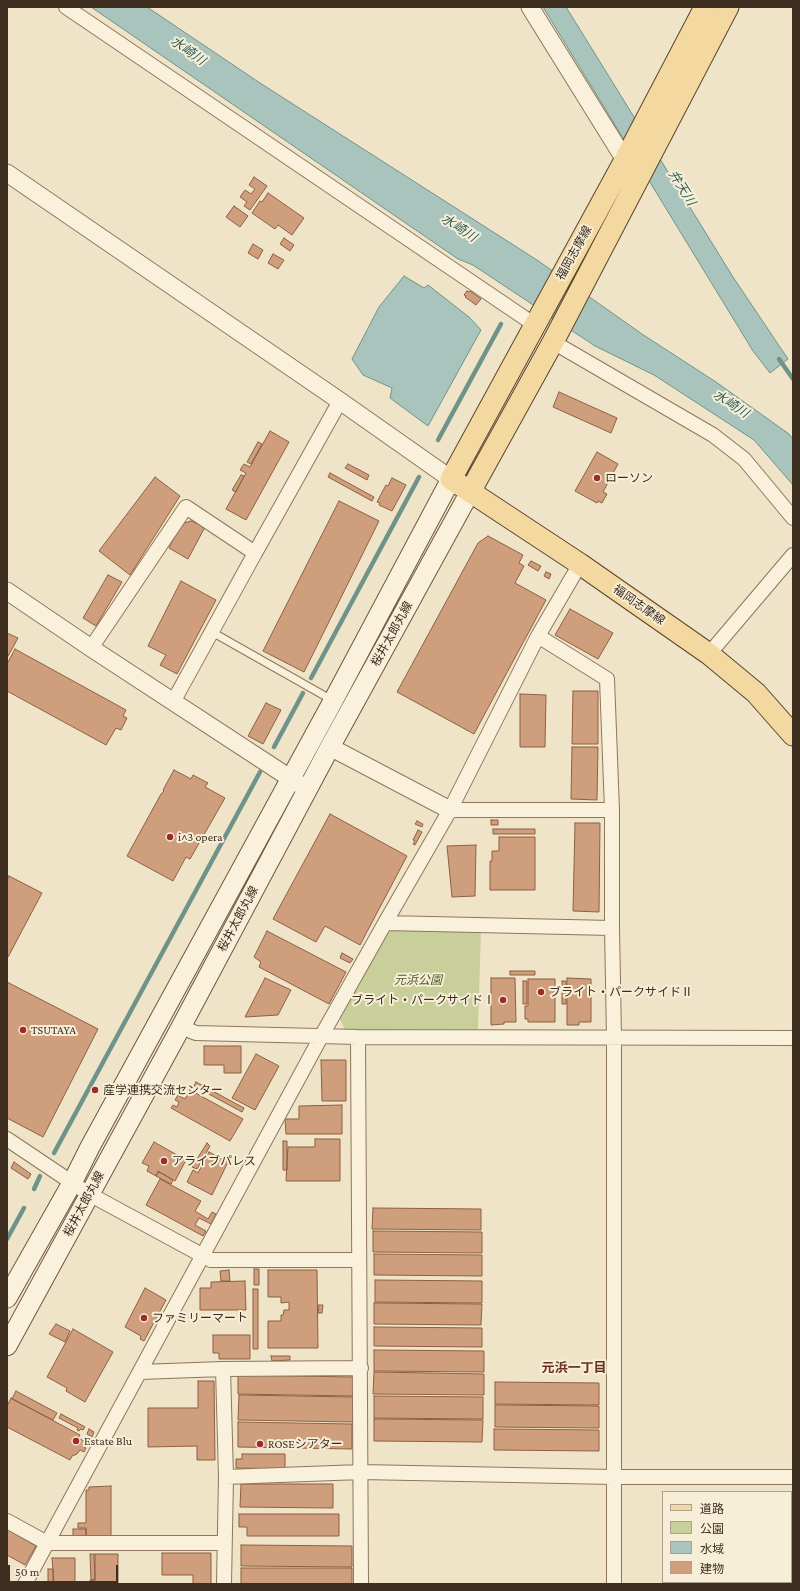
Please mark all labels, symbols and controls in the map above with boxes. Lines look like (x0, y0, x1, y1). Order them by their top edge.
water label: 水崎川 (168, 33, 208, 69)
water label: 弁天川 (665, 167, 699, 209)
water label: 水崎川 (438, 211, 480, 245)
street label: 福岡志摩線 (553, 223, 595, 283)
water label: 水崎川 (710, 387, 752, 421)
place label: ローソン (605, 471, 653, 485)
marker: ローソン (592, 473, 602, 483)
street label: 福岡志摩線 (610, 582, 668, 628)
street label: 桜井太郎丸線 (368, 599, 416, 669)
place label: i^3 opera (178, 830, 223, 844)
marker: i^3 opera (165, 832, 175, 842)
street label: 桜井太郎丸線 (215, 884, 261, 954)
park label: 元浜公園 (394, 973, 442, 987)
place label: ブライト・パークサイドⅡ (549, 985, 693, 999)
marker: ブライト・パークサイドⅡ (536, 987, 546, 997)
place label: ブライト・パークサイドⅠ (351, 993, 495, 1007)
marker: ブライト・パークサイドⅠ (498, 995, 508, 1005)
place label: TSUTAYA (31, 1023, 76, 1037)
marker: TSUTAYA (18, 1025, 28, 1035)
place label: 産学連携交流センター (103, 1083, 223, 1097)
marker: 産学連携交流センター (90, 1085, 100, 1095)
place label: アライブパレス (172, 1154, 256, 1168)
marker: アライブパレス (159, 1156, 169, 1166)
street label: 桜井太郎丸線 (61, 1169, 107, 1239)
place label: ファミリーマート (152, 1311, 248, 1325)
marker: ファミリーマート (139, 1313, 149, 1323)
district label: 元浜一丁目 (542, 1360, 606, 1376)
place label: Estate Blu (84, 1434, 132, 1448)
marker: Estate Blu (71, 1436, 81, 1446)
place label: ROSEシアター (268, 1437, 343, 1451)
marker: ROSEシアター (255, 1439, 265, 1449)
legend (662, 1491, 792, 1583)
text: 道路 (700, 1502, 724, 1516)
text: 公園 (700, 1522, 724, 1536)
text: 水域 (700, 1542, 724, 1556)
scale bar (10, 1557, 120, 1583)
text: 建物 (700, 1562, 724, 1576)
text: 50 m (15, 1565, 39, 1579)

